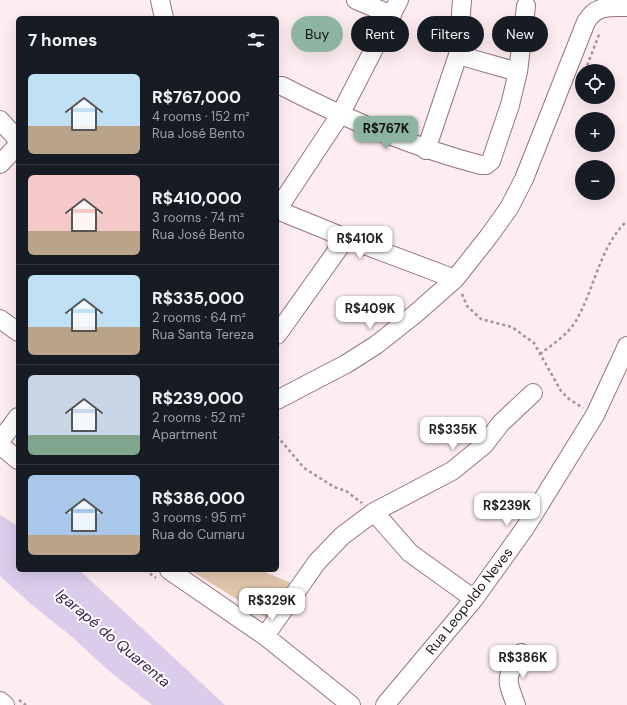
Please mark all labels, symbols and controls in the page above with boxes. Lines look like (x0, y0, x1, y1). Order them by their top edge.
chip: Buy (291, 16, 343, 52)
chip: Rent (351, 16, 409, 52)
chip: Filters (417, 16, 484, 52)
chip: New (492, 16, 548, 52)
text: 7 homes (28, 29, 97, 51)
icon: filters (245, 29, 267, 51)
map controls (575, 64, 615, 200)
button: locate (575, 64, 615, 104)
text: R$767,000 (152, 86, 241, 108)
icon: home (60, 90, 108, 138)
text: 4 rooms · 152 m² (152, 108, 250, 125)
button: + (575, 112, 615, 152)
pin: R$767K (353, 116, 419, 150)
text: R$767K (363, 120, 409, 137)
text: Rua José Bento (152, 125, 245, 142)
button: − (575, 160, 615, 200)
text: R$410,000 (152, 187, 242, 209)
icon: home (60, 191, 108, 239)
text: 3 rooms · 74 m² (152, 209, 244, 226)
text: Rua José Bento (152, 226, 245, 243)
pin: R$410K (327, 226, 393, 260)
text: R$410K (337, 230, 383, 247)
text: R$335,000 (152, 287, 244, 309)
icon: home (60, 291, 108, 339)
pin: R$409K (337, 296, 403, 330)
text: R$409K (345, 300, 395, 317)
text: 2 rooms · 64 m² (152, 309, 246, 326)
text: Rua Santa Tereza (152, 326, 254, 343)
text: R$239,000 (152, 387, 244, 409)
icon: home (60, 391, 108, 439)
text: 2 rooms · 52 m² (152, 409, 245, 426)
pin: R$335K (420, 417, 486, 451)
text: R$335K (429, 421, 477, 438)
text: Apartment (152, 426, 217, 443)
text: R$386,000 (152, 487, 245, 509)
icon: home (60, 491, 108, 539)
pin: R$239K (474, 493, 540, 527)
text: R$239K (483, 497, 531, 514)
text: 3 rooms · 95 m² (152, 509, 246, 526)
text: Rua do Cumaru (152, 526, 245, 543)
street label: Rua Leopoldo Neves (421, 544, 517, 658)
water label: Igarapé do Quarenta (52, 584, 174, 692)
pin: R$329K (239, 588, 305, 622)
text: R$329K (248, 592, 296, 609)
pin: R$386K (490, 645, 556, 679)
text: R$386K (499, 649, 547, 666)

